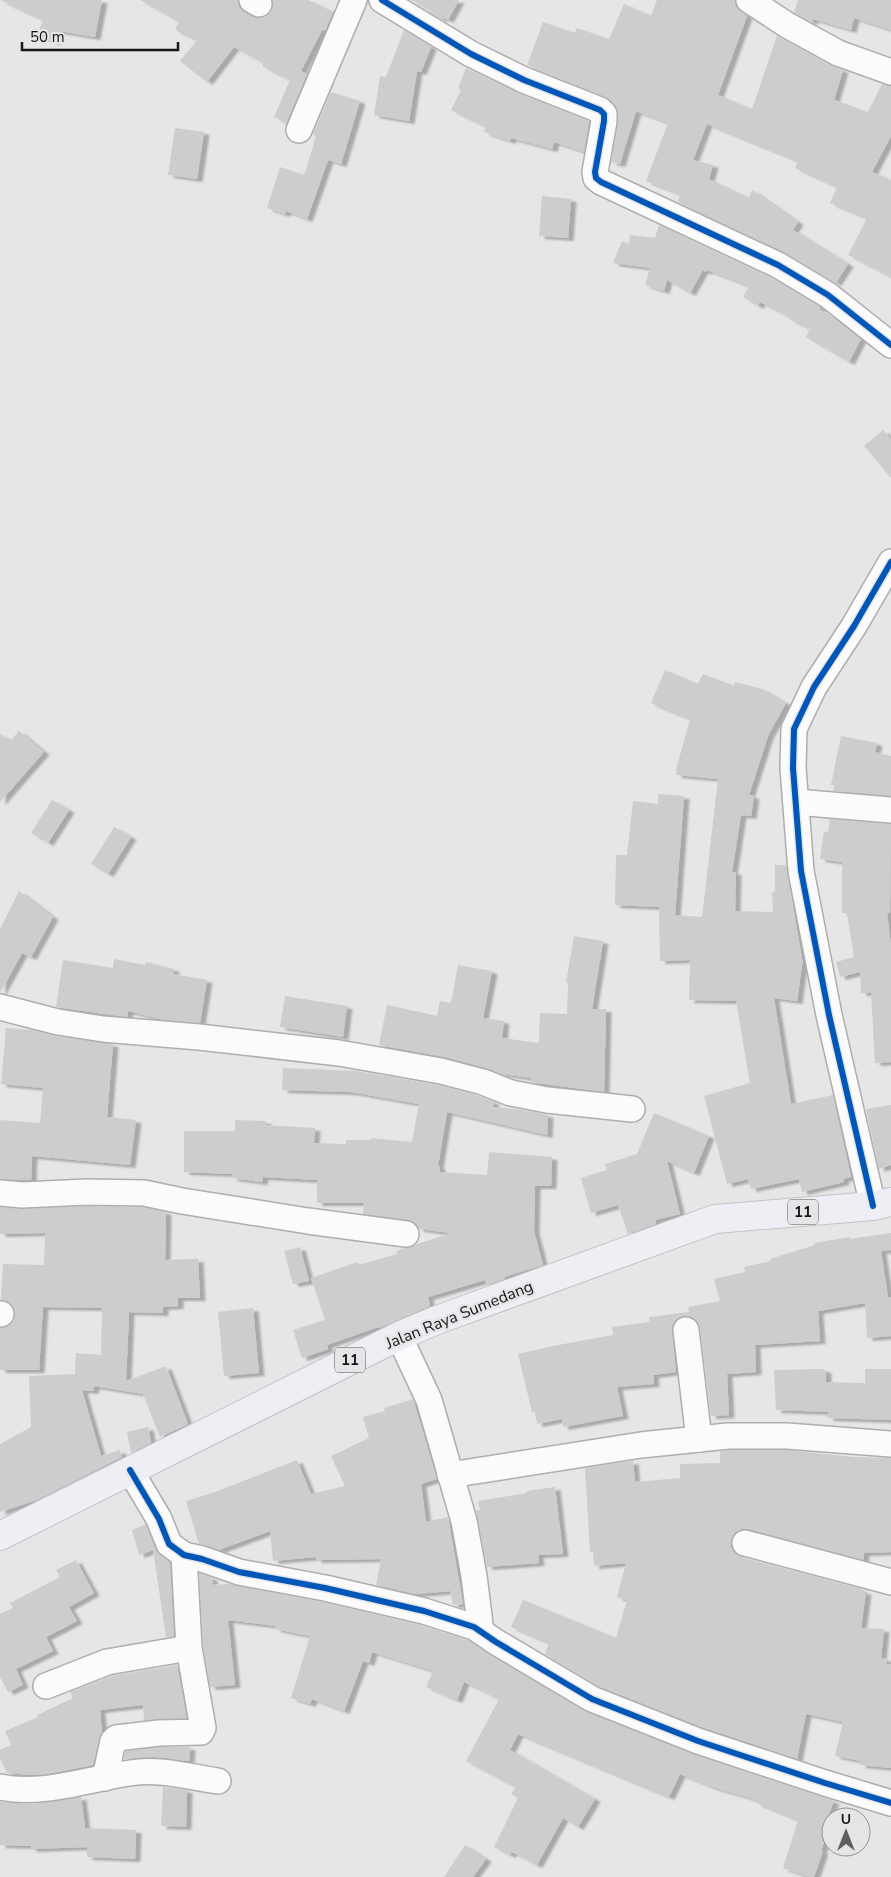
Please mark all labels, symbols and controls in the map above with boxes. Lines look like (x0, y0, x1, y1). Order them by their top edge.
scale bar (22, 20, 179, 52)
text: 50 m (30, 27, 65, 47)
road number: 11 (788, 1200, 818, 1224)
street label: Jalan Raya Sumedang (381, 1275, 536, 1355)
road number: 11 (335, 1348, 365, 1372)
north arrow (821, 1807, 871, 1857)
text: U (841, 1810, 851, 1829)

